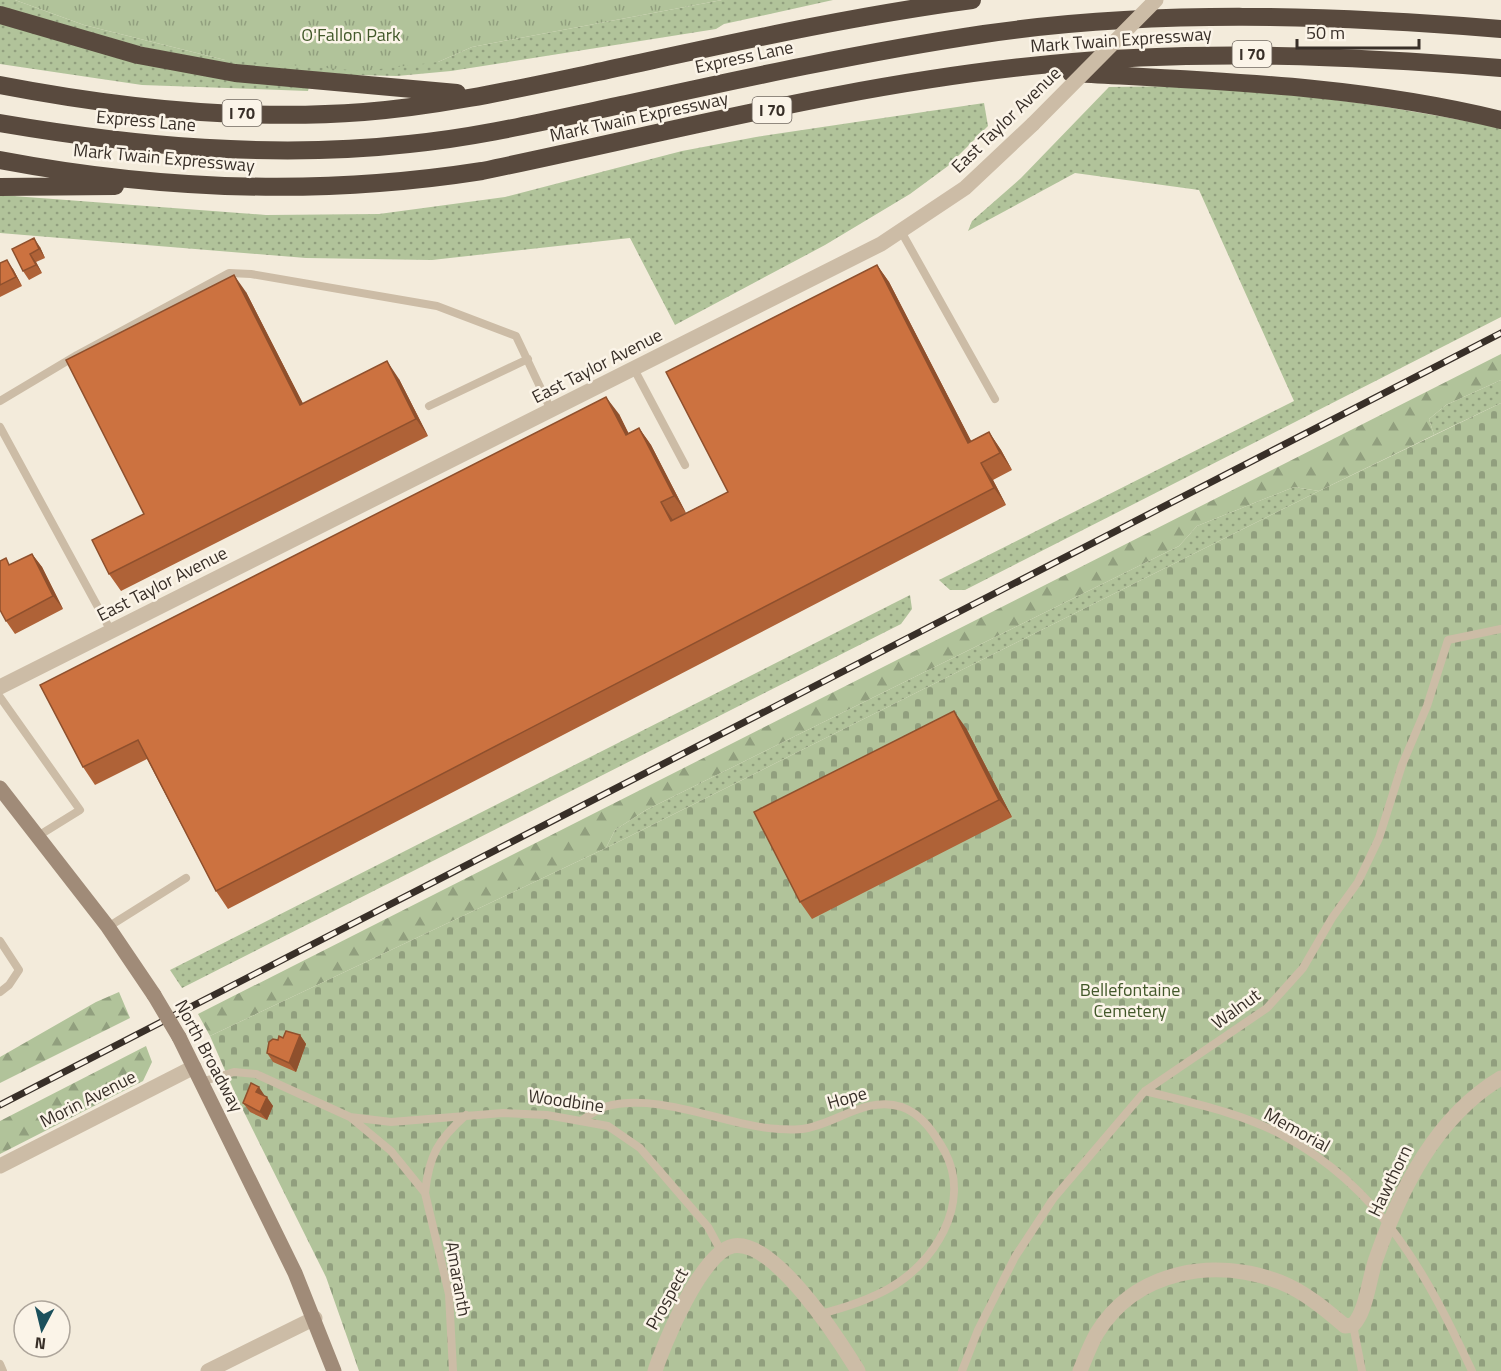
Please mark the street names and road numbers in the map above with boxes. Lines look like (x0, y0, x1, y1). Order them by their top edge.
street label: Mark Twain Expressway (1029, 20, 1213, 59)
street label: Express Lane (692, 33, 796, 80)
road number: I 70 (1232, 41, 1272, 67)
street label: East Taylor Avenue (945, 60, 1067, 179)
street label: Mark Twain Expressway (547, 84, 731, 149)
road number: I 70 (752, 97, 792, 123)
road number: I 70 (222, 100, 262, 126)
street label: Express Lane (95, 103, 197, 138)
street label: Mark Twain Expressway (72, 136, 256, 179)
street label: East Taylor Avenue (527, 321, 667, 410)
street label: East Taylor Avenue (92, 539, 232, 628)
street label: Walnut (1206, 981, 1266, 1036)
street label: North Broadway (168, 995, 251, 1117)
street label: Morin Avenue (35, 1063, 141, 1134)
street label: Hope (824, 1079, 870, 1116)
street label: Woodbine (526, 1082, 606, 1119)
street label: Memorial (1259, 1100, 1335, 1159)
street label: Hawthorn (1361, 1141, 1418, 1221)
street label: Amaranth (439, 1239, 478, 1319)
street label: Prospect (638, 1262, 695, 1335)

